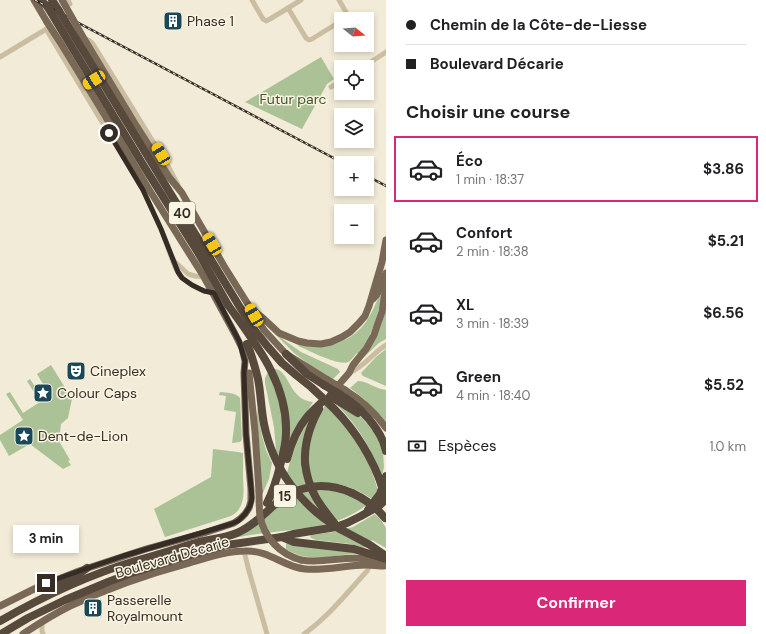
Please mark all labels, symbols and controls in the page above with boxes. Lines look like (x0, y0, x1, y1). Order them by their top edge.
building icon: Phase 1 (162, 10, 184, 32)
place label: Phase 1 (187, 12, 234, 30)
north arrow (334, 12, 374, 52)
map controls (334, 12, 374, 244)
text: Chemin de la Côte-de-Liesse (430, 15, 647, 35)
text: Boulevard Décarie (430, 54, 564, 74)
button: locate (334, 60, 374, 100)
car (81, 69, 107, 91)
park label: Futur parc (259, 90, 327, 108)
text: Choisir une course (406, 100, 570, 124)
button: layers (334, 108, 374, 148)
route start (100, 124, 118, 142)
car (150, 141, 172, 167)
icon: car (408, 151, 444, 187)
text: Éco (456, 151, 483, 171)
button: + (334, 156, 374, 196)
text: $3.86 (703, 159, 744, 179)
text: 1 min · 18:37 (456, 171, 524, 188)
road number: 40 (169, 202, 195, 224)
button: − (334, 204, 374, 244)
icon: car (408, 223, 444, 259)
text: Confort (456, 223, 513, 243)
car (201, 231, 223, 257)
text: $5.21 (708, 231, 744, 251)
text: 2 min · 18:38 (456, 243, 529, 260)
icon: car (408, 295, 444, 331)
text: XL (456, 295, 474, 315)
car (243, 302, 265, 328)
text: $6.56 (703, 303, 744, 323)
text: 3 min · 18:39 (456, 315, 529, 332)
theatre icon: Cineplex (65, 360, 87, 382)
place label: Cineplex (90, 362, 146, 380)
icon: car (408, 367, 444, 403)
text: Green (456, 367, 501, 387)
text: $5.52 (704, 375, 744, 395)
place icon: Colour Caps (32, 382, 54, 404)
place label: Colour Caps (57, 384, 137, 402)
text: 4 min · 18:40 (456, 387, 530, 404)
place icon: Dent-de-Lion (13, 425, 35, 447)
place label: Dent-de-Lion (38, 427, 128, 445)
icon: cash (406, 435, 428, 457)
text: Espèces (438, 436, 497, 456)
text: 1.0 km (709, 438, 746, 455)
road number: 15 (274, 485, 296, 507)
callout: 3 min (13, 525, 79, 553)
text: 3 min (29, 530, 63, 547)
street label: Boulevard Décarie (113, 532, 231, 582)
route end (37, 574, 55, 592)
button: Confirmer (406, 580, 746, 626)
place label: Passerelle Royalmount (107, 591, 183, 625)
building icon: Passerelle Royalmount (82, 597, 104, 619)

